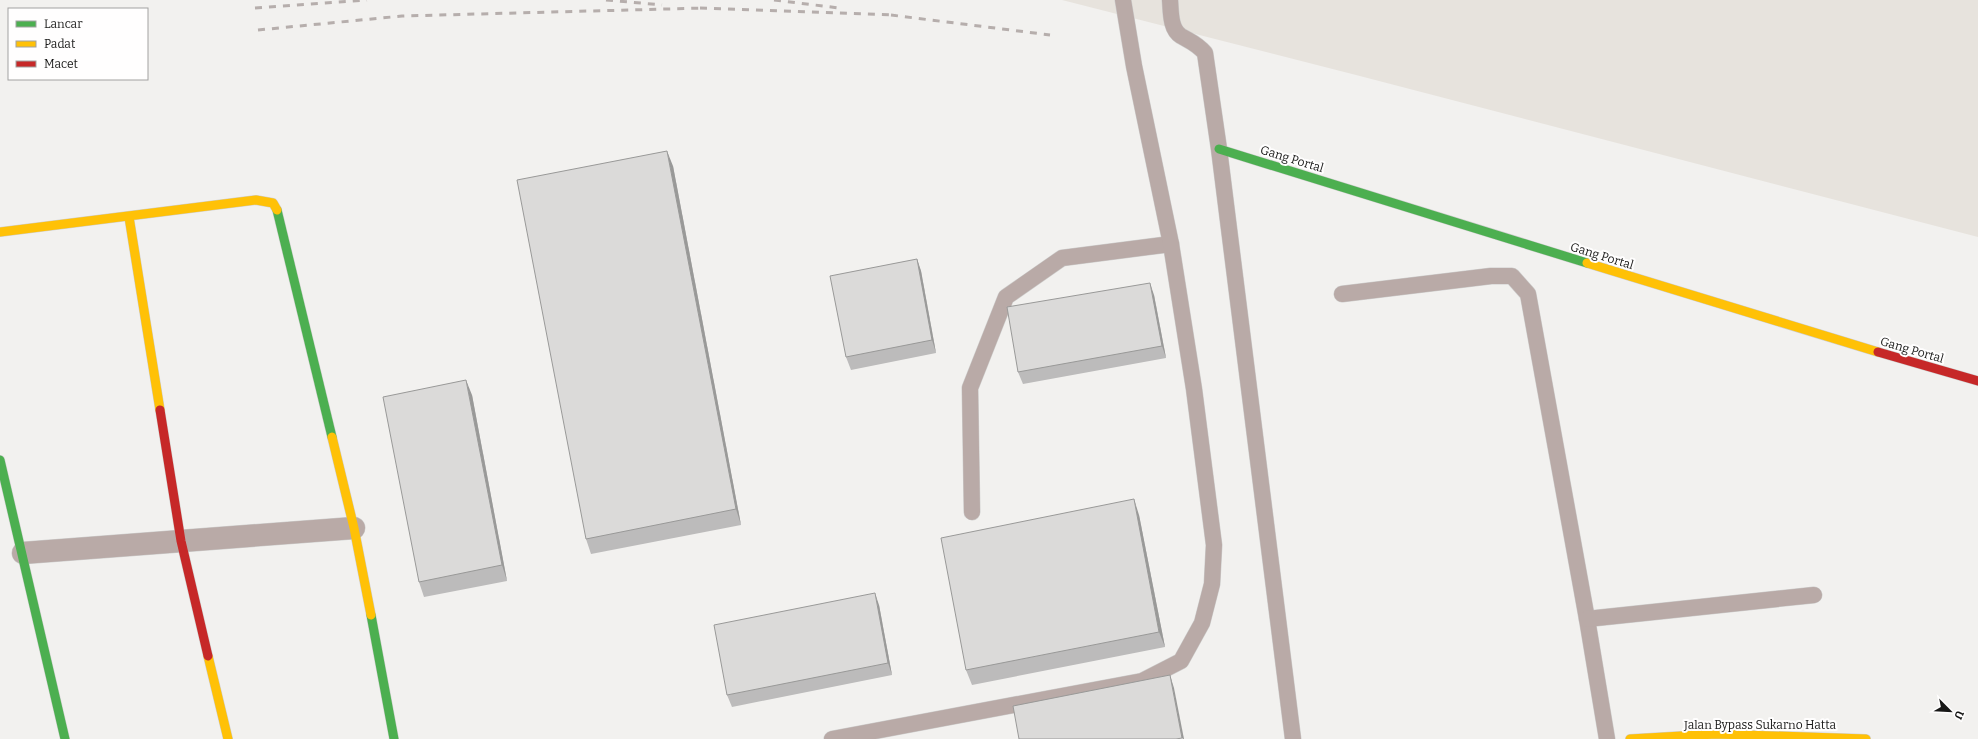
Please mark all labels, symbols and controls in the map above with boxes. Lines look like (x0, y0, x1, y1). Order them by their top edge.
legend (8, 8, 148, 80)
text: Lancar (44, 17, 83, 31)
text: Padat (44, 37, 76, 51)
text: Macet (44, 57, 79, 71)
street label: Gang Portal (1259, 143, 1326, 175)
street label: Gang Portal (1569, 240, 1636, 272)
street label: Gang Portal (1879, 334, 1946, 366)
north arrow (1930, 691, 1970, 731)
text: U (1951, 708, 1966, 721)
street label: Jalan Bypass Sukarno Hatta (1683, 718, 1836, 732)

